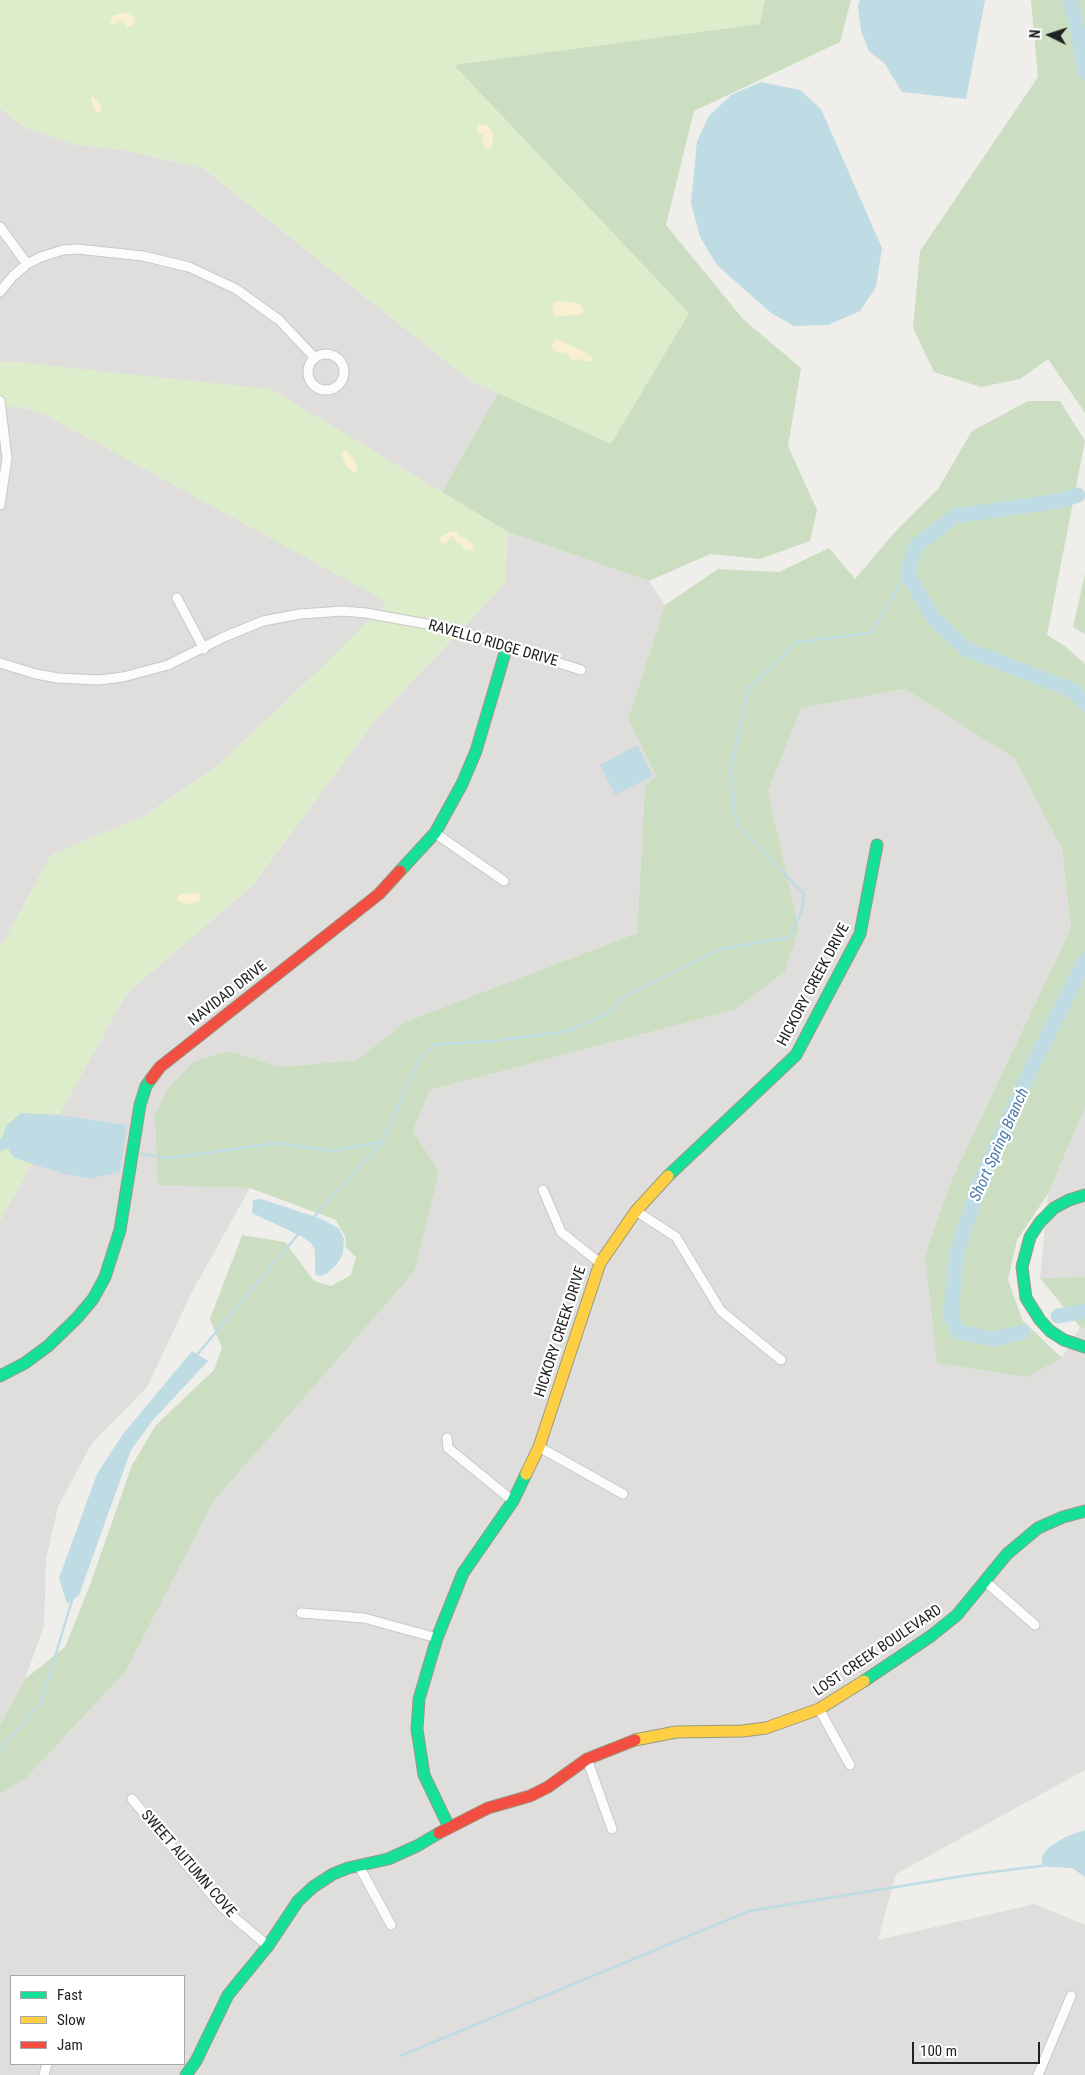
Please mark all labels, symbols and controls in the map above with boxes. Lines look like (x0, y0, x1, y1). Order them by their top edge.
north arrow (1025, 10, 1075, 60)
text: N (1027, 29, 1043, 39)
street label: RAVELLO RIDGE DRIVE (426, 617, 560, 671)
street label: HICKORY CREEK DRIVE (774, 920, 854, 1050)
street label: NAVIDAD DRIVE (185, 958, 271, 1030)
water label: Short Spring Branch (966, 1085, 1034, 1205)
street label: HICKORY CREEK DRIVE (531, 1264, 591, 1400)
street label: LOST CREEK BOULEVARD (810, 1601, 946, 1701)
street label: SWEET AUTUMN COVE (137, 1807, 239, 1921)
legend (10, 1975, 185, 2065)
text: Fast (57, 1986, 82, 2004)
text: Slow (57, 2011, 86, 2029)
scale bar (915, 2032, 1042, 2064)
text: Jam (57, 2036, 83, 2054)
text: 100 m (920, 2042, 957, 2060)

